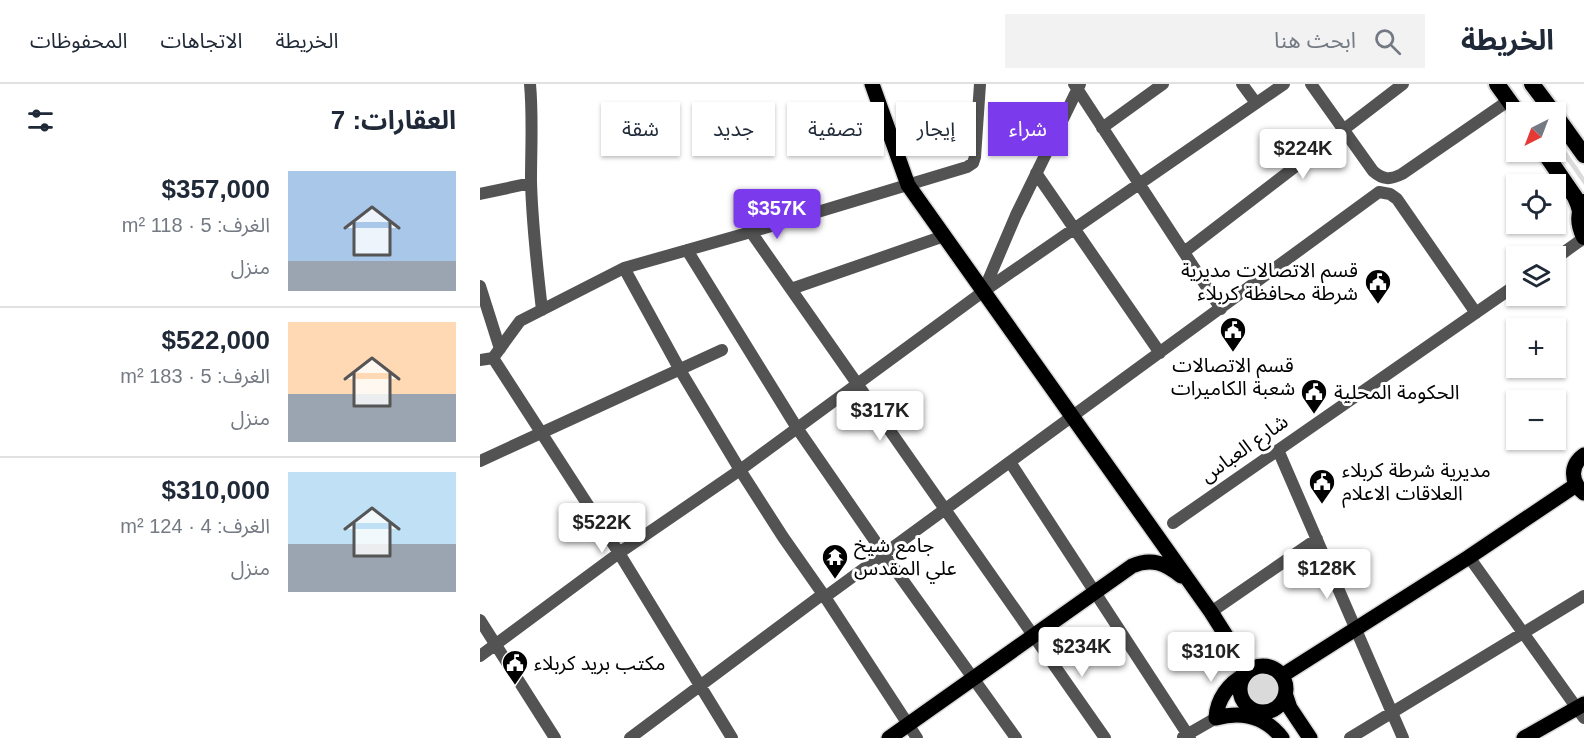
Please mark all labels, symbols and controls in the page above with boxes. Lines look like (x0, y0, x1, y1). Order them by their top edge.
search box (1005, 14, 1425, 68)
icon: search (1371, 25, 1404, 58)
text: الخريطة (1461, 25, 1554, 56)
text: ابحث هنا (1274, 28, 1356, 53)
text: المحفوظات (30, 29, 127, 52)
text: الاتجاهات (160, 29, 242, 52)
text: الخريطة (275, 29, 338, 52)
chip: شقة (601, 102, 680, 156)
chip: جديد (692, 102, 775, 156)
chip: تصفية (787, 102, 884, 156)
chip: إيجار (896, 102, 976, 156)
chip: شراء (988, 102, 1068, 156)
north arrow (1506, 102, 1566, 162)
map controls (1506, 102, 1566, 450)
icon: filters (24, 104, 57, 137)
text: العقارات: 7 (331, 105, 456, 135)
pin: $224K (1261, 129, 1345, 180)
text: $224K (1274, 137, 1332, 159)
text: $357,000 (162, 174, 270, 204)
button: locate (1506, 174, 1566, 234)
pin: $357K (735, 189, 819, 240)
icon: home (336, 195, 408, 267)
text: $357K (748, 197, 806, 219)
text: الغرف: 5 · 118 m² (122, 214, 270, 236)
button: layers (1506, 246, 1566, 306)
text: منزل (231, 256, 270, 278)
place label: قسم الاتصالات مديرية شرطة محافظة كربلاء (1181, 259, 1358, 305)
public building icon: قسم الاتصالات مديرية شرطة محافظة كربلاء (1363, 267, 1393, 305)
public building icon: قسم الاتصالات شعبة الكاميرات (1218, 315, 1248, 353)
button: + (1506, 318, 1566, 378)
text: $522,000 (162, 325, 270, 355)
icon: home (336, 346, 408, 418)
place label: قسم الاتصالات شعبة الكاميرات (1171, 354, 1295, 400)
text: الغرف: 5 · 183 m² (120, 365, 270, 387)
public building icon: الحكومة المحلية (1299, 377, 1329, 415)
place label: الحكومة المحلية (1334, 381, 1460, 404)
button: − (1506, 390, 1566, 450)
pin: $317K (838, 391, 922, 442)
text: $317K (851, 399, 909, 421)
text: منزل (231, 407, 270, 429)
street label: شارع العباس (1196, 410, 1294, 489)
place label: مديرية شرطة كربلاء العلاقات الاعلام (1342, 459, 1491, 508)
public building icon: مديرية شرطة كربلاء العلاقات الاعلام (1307, 467, 1337, 505)
text: $310,000 (162, 475, 270, 505)
icon: home (336, 496, 408, 568)
pin: $522K (560, 503, 644, 554)
text: $522K (573, 511, 631, 533)
text: الغرف: 4 · 124 m² (120, 515, 270, 537)
place label: جامع شيخ علي المقدس (854, 534, 957, 584)
temple icon: جامع شيخ علي المقدس (820, 542, 850, 580)
pin: $128K (1285, 549, 1369, 600)
text: منزل (231, 557, 270, 579)
text: $128K (1298, 557, 1356, 579)
pin: $234K (1040, 627, 1124, 678)
pin: $310K (1169, 632, 1253, 683)
text: $234K (1053, 635, 1111, 657)
text: $310K (1182, 640, 1240, 662)
public building icon: مكتب بريد كربلاء (500, 648, 530, 686)
place label: مكتب بريد كربلاء (534, 652, 666, 675)

